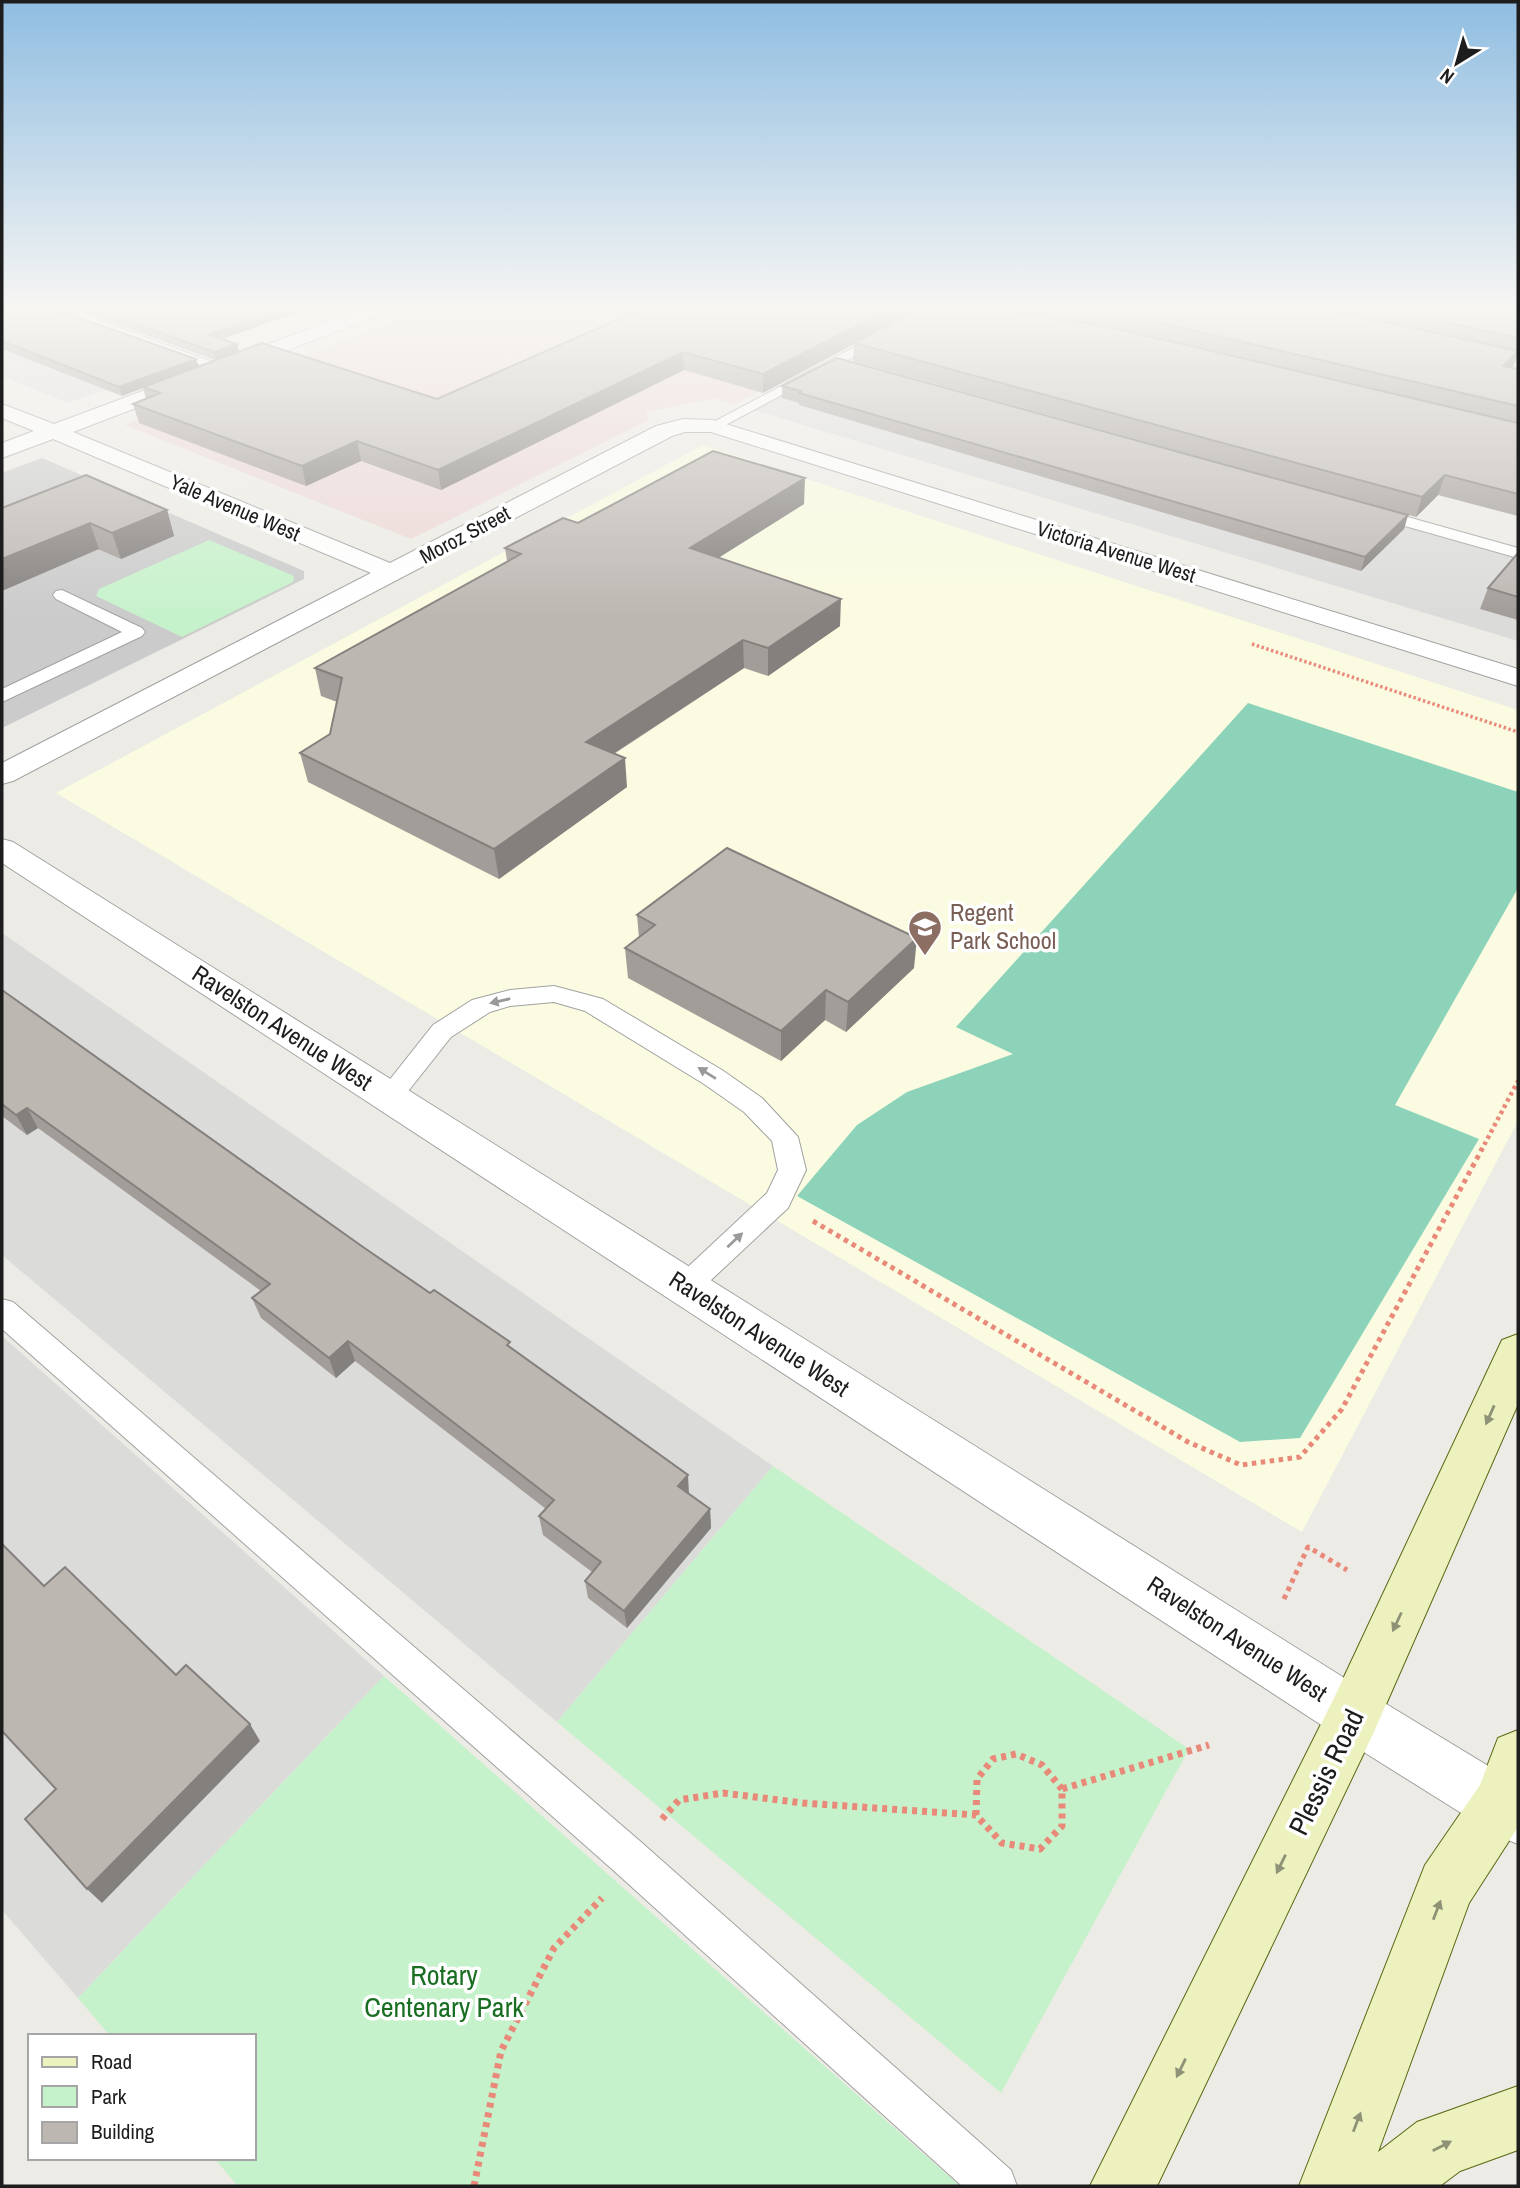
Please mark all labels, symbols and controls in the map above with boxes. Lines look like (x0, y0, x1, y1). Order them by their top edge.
north arrow (1422, 28, 1492, 98)
text: N (1434, 63, 1459, 90)
street label: Yale Avenue West (166, 467, 305, 548)
street label: Moroz Street (414, 499, 515, 571)
street label: Victoria Avenue West (1033, 514, 1199, 590)
place label: Regent Park School (950, 896, 1056, 956)
school or university icon: Regent Park School (906, 908, 944, 957)
street label: Ravelston Avenue West (186, 957, 379, 1098)
one-way arrow (489, 996, 511, 1007)
one-way arrow (697, 1067, 716, 1080)
one-way arrow (726, 1232, 744, 1248)
street label: Ravelston Avenue West (663, 1263, 856, 1404)
one-way arrow (1484, 1405, 1496, 1425)
street label: Ravelston Avenue West (1141, 1568, 1334, 1709)
one-way arrow (1391, 1612, 1402, 1633)
street label: Plessis Road (1279, 1703, 1373, 1841)
one-way arrow (1276, 1854, 1287, 1874)
one-way arrow (1432, 1899, 1443, 1920)
park label: Rotary Centenary Park (364, 1956, 524, 2026)
legend (28, 2034, 256, 2160)
text: Road (91, 2047, 132, 2076)
one-way arrow (1175, 2058, 1186, 2078)
text: Park (91, 2082, 127, 2111)
one-way arrow (1351, 2112, 1362, 2133)
text: Building (91, 2117, 155, 2146)
one-way arrow (1432, 2140, 1452, 2152)

